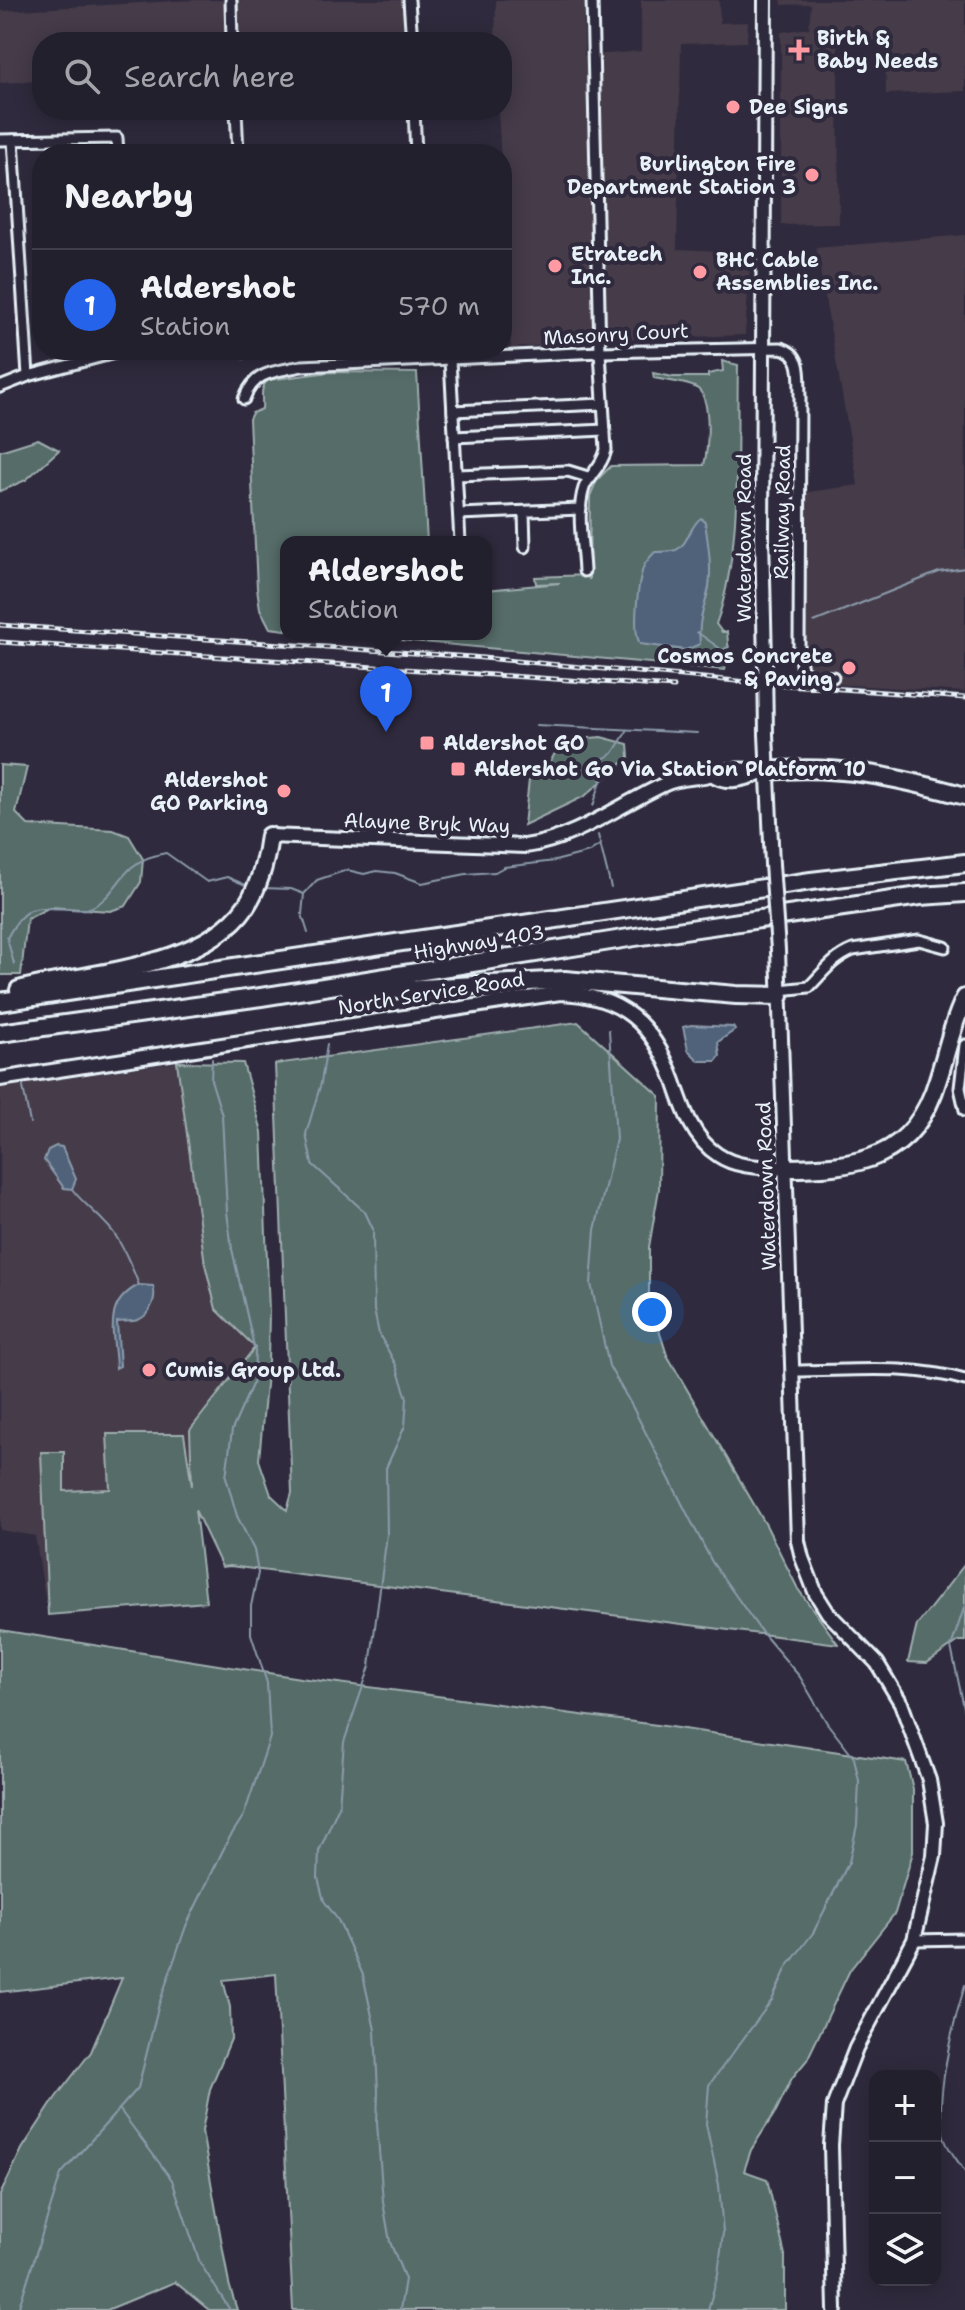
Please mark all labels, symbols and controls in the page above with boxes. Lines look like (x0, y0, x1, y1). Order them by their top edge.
place label: Birth & Baby Needs (817, 25, 938, 74)
search box (32, 32, 512, 120)
marker: Birth & Baby Needs (788, 39, 810, 61)
icon: search (60, 54, 104, 98)
text: Search here (124, 56, 295, 97)
place label: Dee Signs (749, 94, 848, 120)
marker: Dee Signs (724, 98, 742, 116)
place label: Burlington Fire Department Station 3 (567, 151, 796, 200)
marker: Burlington Fire Department Station 3 (803, 166, 821, 184)
text: Nearby (64, 173, 194, 219)
place label: Etratech Inc. (571, 241, 663, 290)
place label: BHC Cable Assemblies Inc. (716, 247, 878, 296)
marker: Etratech Inc. (546, 257, 564, 275)
marker: BHC Cable Assemblies Inc. (691, 263, 709, 281)
text: Aldershot (140, 267, 296, 308)
text: 1 (84, 288, 96, 323)
text: 570 m (398, 288, 480, 323)
text: Station (140, 308, 230, 343)
street label: Masonry Court (543, 317, 689, 351)
street label: Railway Road (768, 444, 796, 580)
street label: Waterdown Road (731, 453, 757, 623)
popup (280, 536, 492, 640)
text: Aldershot (308, 550, 464, 591)
text: Station (308, 591, 398, 626)
place label: Cosmos Concrete & Paving (657, 643, 833, 692)
marker: Cosmos Concrete & Paving (840, 659, 858, 677)
pin: 1 (360, 666, 412, 732)
place label: Aldershot GO (443, 730, 585, 756)
marker: Aldershot GO (418, 734, 436, 752)
place label: Aldershot Go Via Station Platform 10 (474, 756, 866, 782)
marker: Aldershot Go Via Station Platform 10 (449, 760, 467, 778)
place label: Aldershot GO Parking (150, 767, 268, 816)
marker: Aldershot GO Parking (275, 782, 293, 800)
street label: Alayne Bryk Way (343, 807, 511, 839)
street label: Highway 403 (412, 919, 546, 965)
street label: North Service Road (336, 965, 527, 1021)
street label: Waterdown Road (750, 1101, 782, 1271)
your location (632, 1292, 672, 1332)
place label: Cumis Group Ltd. (165, 1357, 341, 1383)
marker: Cumis Group Ltd. (140, 1361, 158, 1379)
map controls (869, 2070, 941, 2286)
button: + (869, 2070, 941, 2142)
button: − (869, 2142, 941, 2214)
button: layers (869, 2214, 941, 2286)

